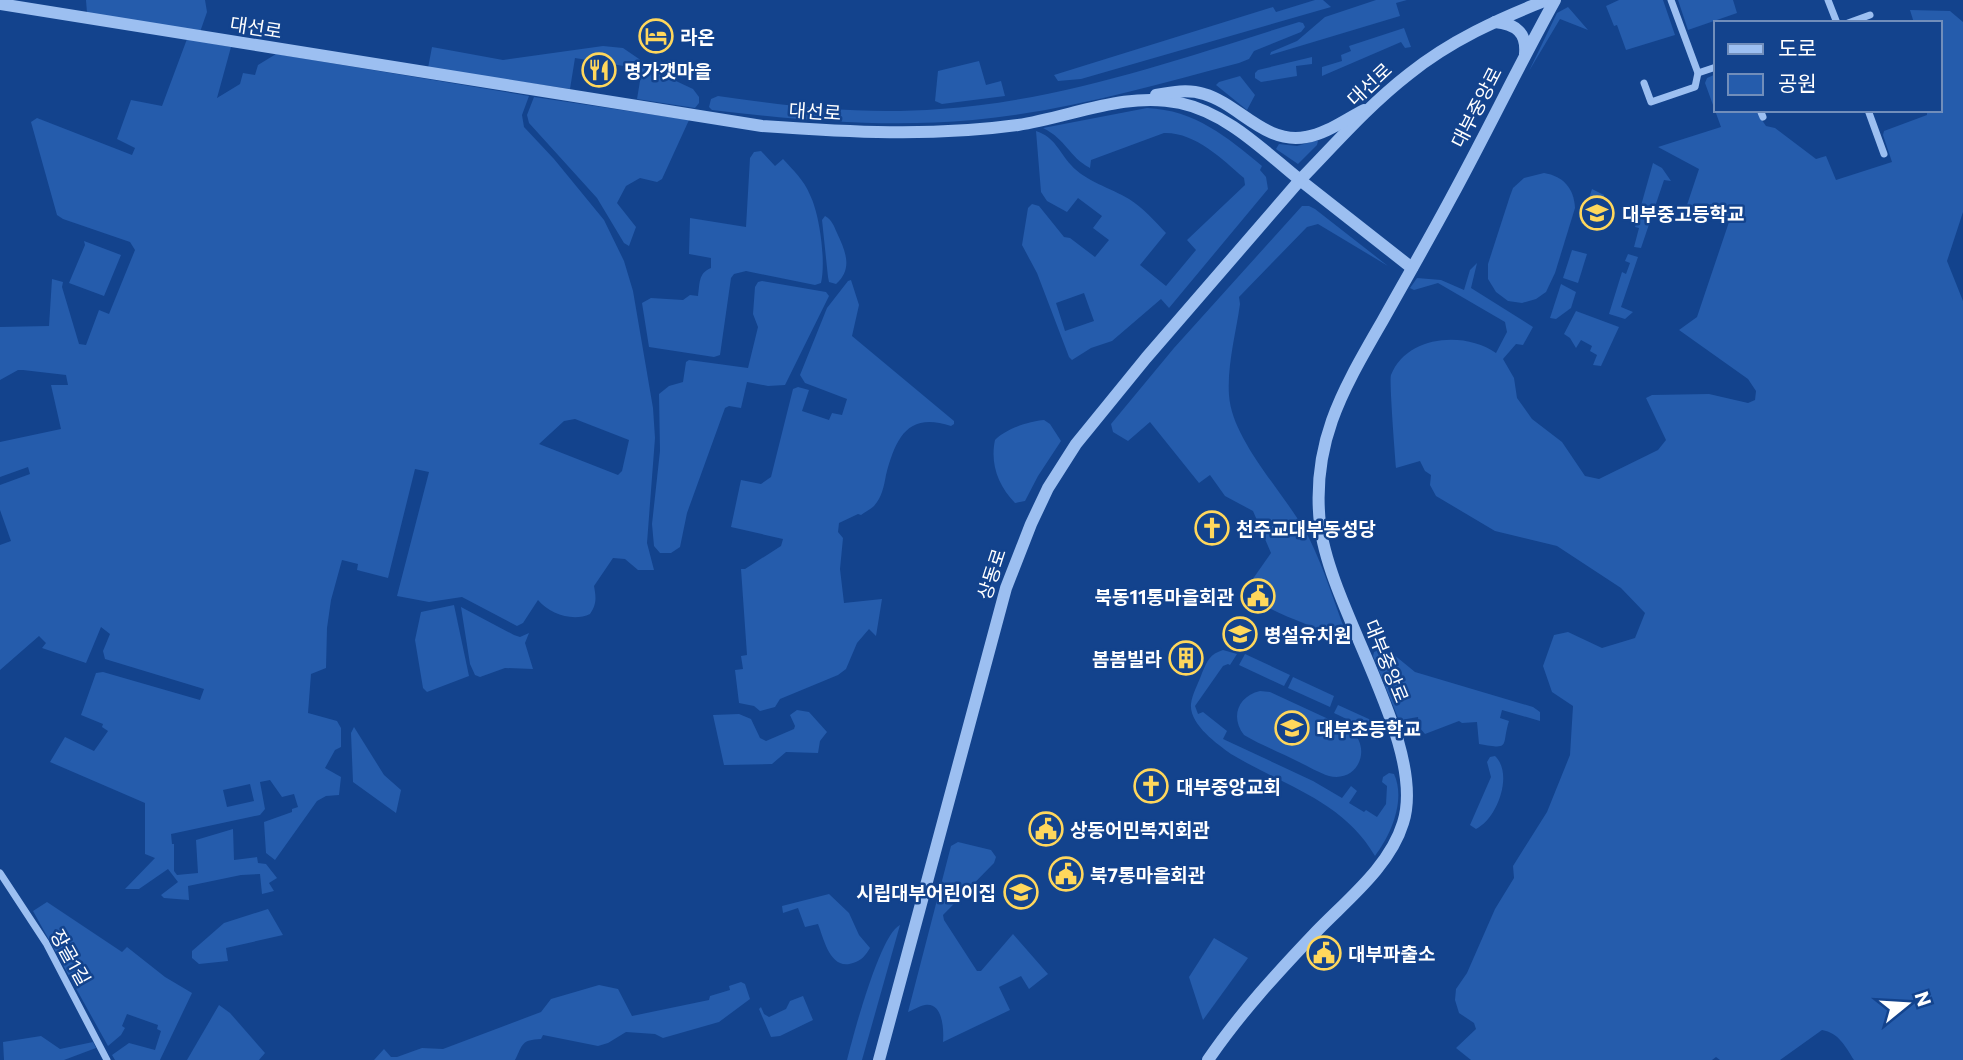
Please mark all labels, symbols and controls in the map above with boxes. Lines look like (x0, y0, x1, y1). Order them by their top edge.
street label: 대선로 (228, 12, 284, 42)
hotel icon: 라온 (637, 17, 675, 55)
legend (1714, 21, 1942, 112)
place label: 라온 (680, 25, 715, 48)
text: 도로 (1778, 35, 1817, 60)
restaurant icon: 명가갯마을 (580, 51, 618, 89)
street label: 대선로 (1342, 58, 1396, 110)
place label: 명가갯마을 (624, 59, 711, 82)
street label: 대부중앙로 (1446, 63, 1506, 151)
text: 공원 (1778, 70, 1817, 95)
street label: 대선로 (788, 98, 842, 124)
school or university icon: 대부중고등학교 (1578, 194, 1616, 232)
place label: 대부중고등학교 (1622, 202, 1744, 225)
church icon: 천주교대부동성당 (1193, 509, 1231, 547)
place label: 천주교대부동성당 (1236, 517, 1376, 540)
street label: 상동로 (972, 546, 1010, 602)
public building icon: 북동11통마을회관 (1239, 577, 1277, 615)
place label: 북동11통마을회관 (1094, 585, 1235, 608)
school or university icon: 병설유치원 (1221, 615, 1259, 653)
street label: 대부중앙로 (1360, 616, 1414, 706)
place label: 병설유치원 (1264, 623, 1351, 646)
building icon: 봄봄빌라 (1167, 639, 1205, 677)
place label: 봄봄빌라 (1092, 647, 1163, 670)
school or university icon: 대부초등학교 (1273, 709, 1311, 747)
place label: 대부초등학교 (1316, 717, 1421, 740)
church icon: 대부중앙교회 (1132, 767, 1170, 805)
place label: 대부중앙교회 (1176, 775, 1281, 798)
public building icon: 상동어민복지회관 (1027, 810, 1065, 848)
place label: 상동어민복지회관 (1070, 818, 1210, 841)
public building icon: 북7통마을회관 (1047, 855, 1085, 893)
place label: 북7통마을회관 (1090, 863, 1206, 886)
school or university icon: 시립대부어린이집 (1002, 873, 1040, 911)
place label: 시립대부어린이집 (856, 881, 996, 904)
street label: 장골1길 (46, 925, 96, 989)
public building icon: 대부파출소 (1305, 934, 1343, 972)
place label: 대부파출소 (1348, 942, 1435, 965)
north arrow (1872, 969, 1942, 1039)
text: N (1911, 988, 1937, 1009)

